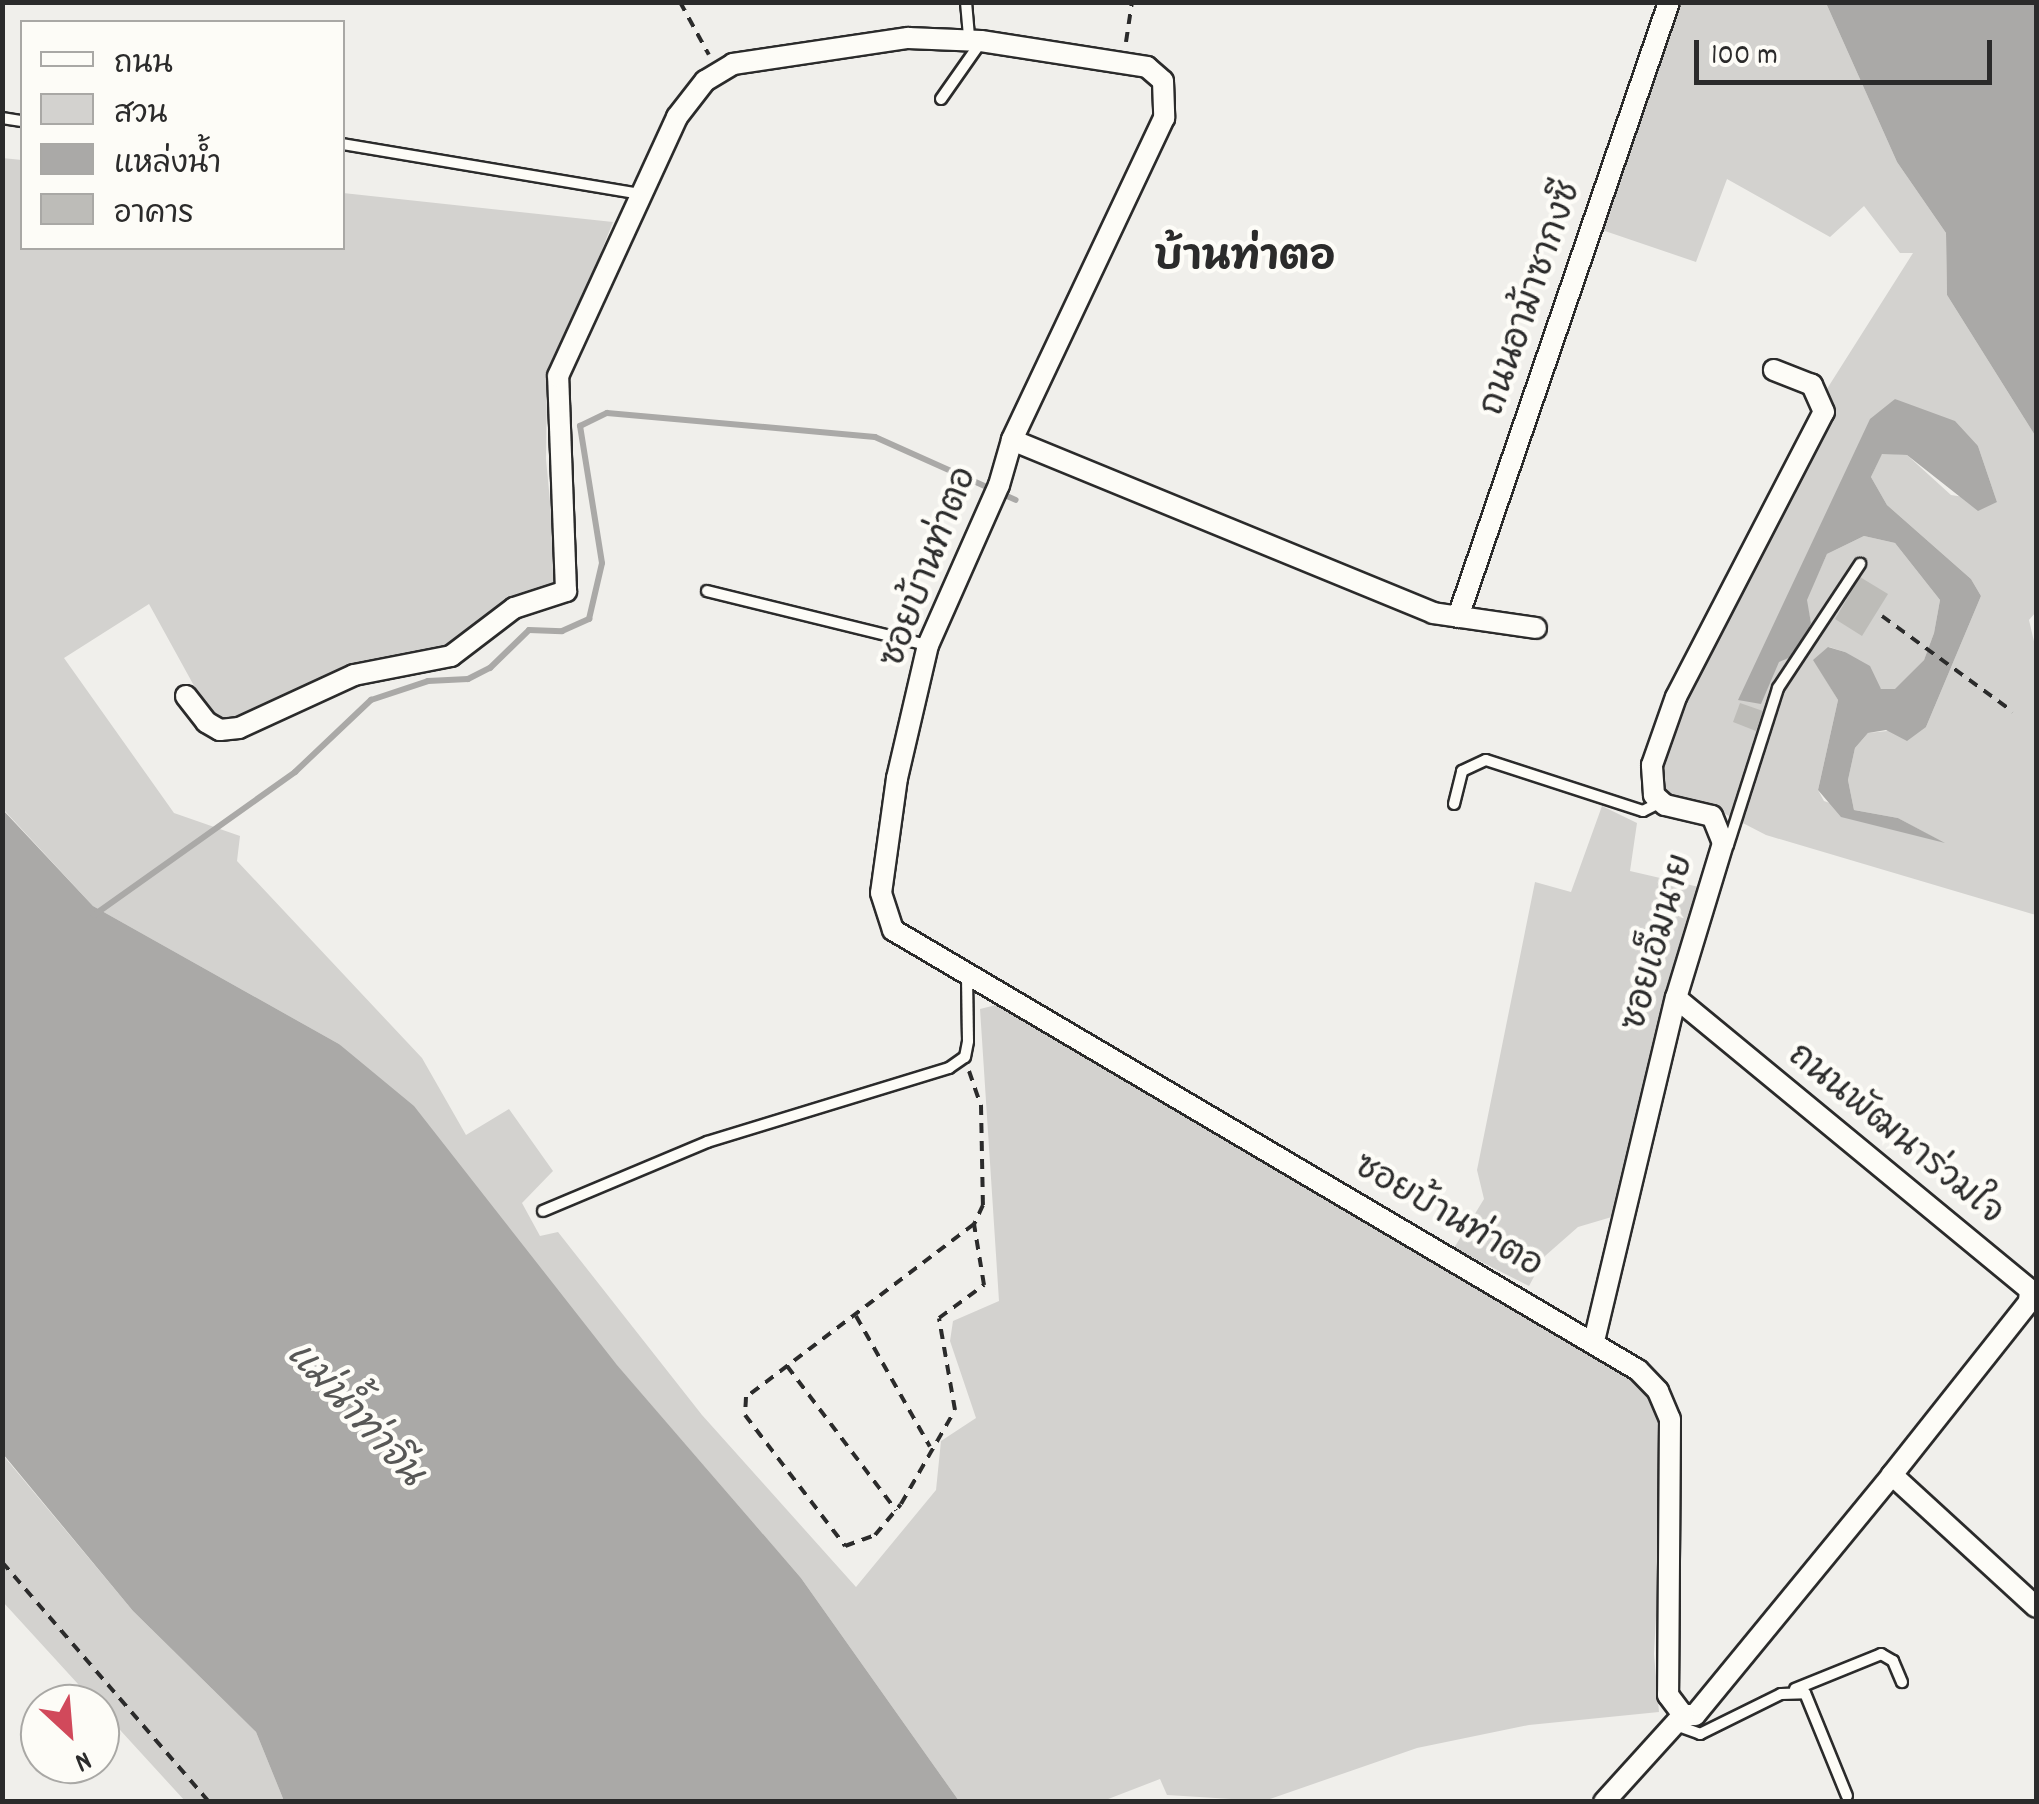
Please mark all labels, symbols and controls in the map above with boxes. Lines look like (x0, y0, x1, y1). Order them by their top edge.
legend (20, 20, 345, 250)
scale bar (1699, 20, 1996, 82)
text: 100 m (1711, 36, 1778, 79)
text: ถนน (114, 45, 173, 88)
text: สวน (114, 95, 168, 138)
text: แหล่งน้ำ (114, 145, 221, 188)
street label: ถนนอาม้าซากงซี (1473, 176, 1593, 422)
text: อาคาร (114, 195, 194, 238)
district label: บ้านท่าตอ (1155, 237, 1335, 285)
street label: ซอยบ้านท่าตอ (874, 462, 988, 674)
street label: ซอยเอ็มนาย (1615, 850, 1705, 1036)
street label: ถนนพัฒนาร่วมใจ (1778, 1036, 2010, 1236)
street label: ซอยบ้านท่าตอ (1345, 1147, 1549, 1289)
water label: แม่น้ำท่าจีน (275, 1334, 431, 1498)
north arrow (20, 1684, 120, 1784)
text: N (67, 1738, 97, 1780)

